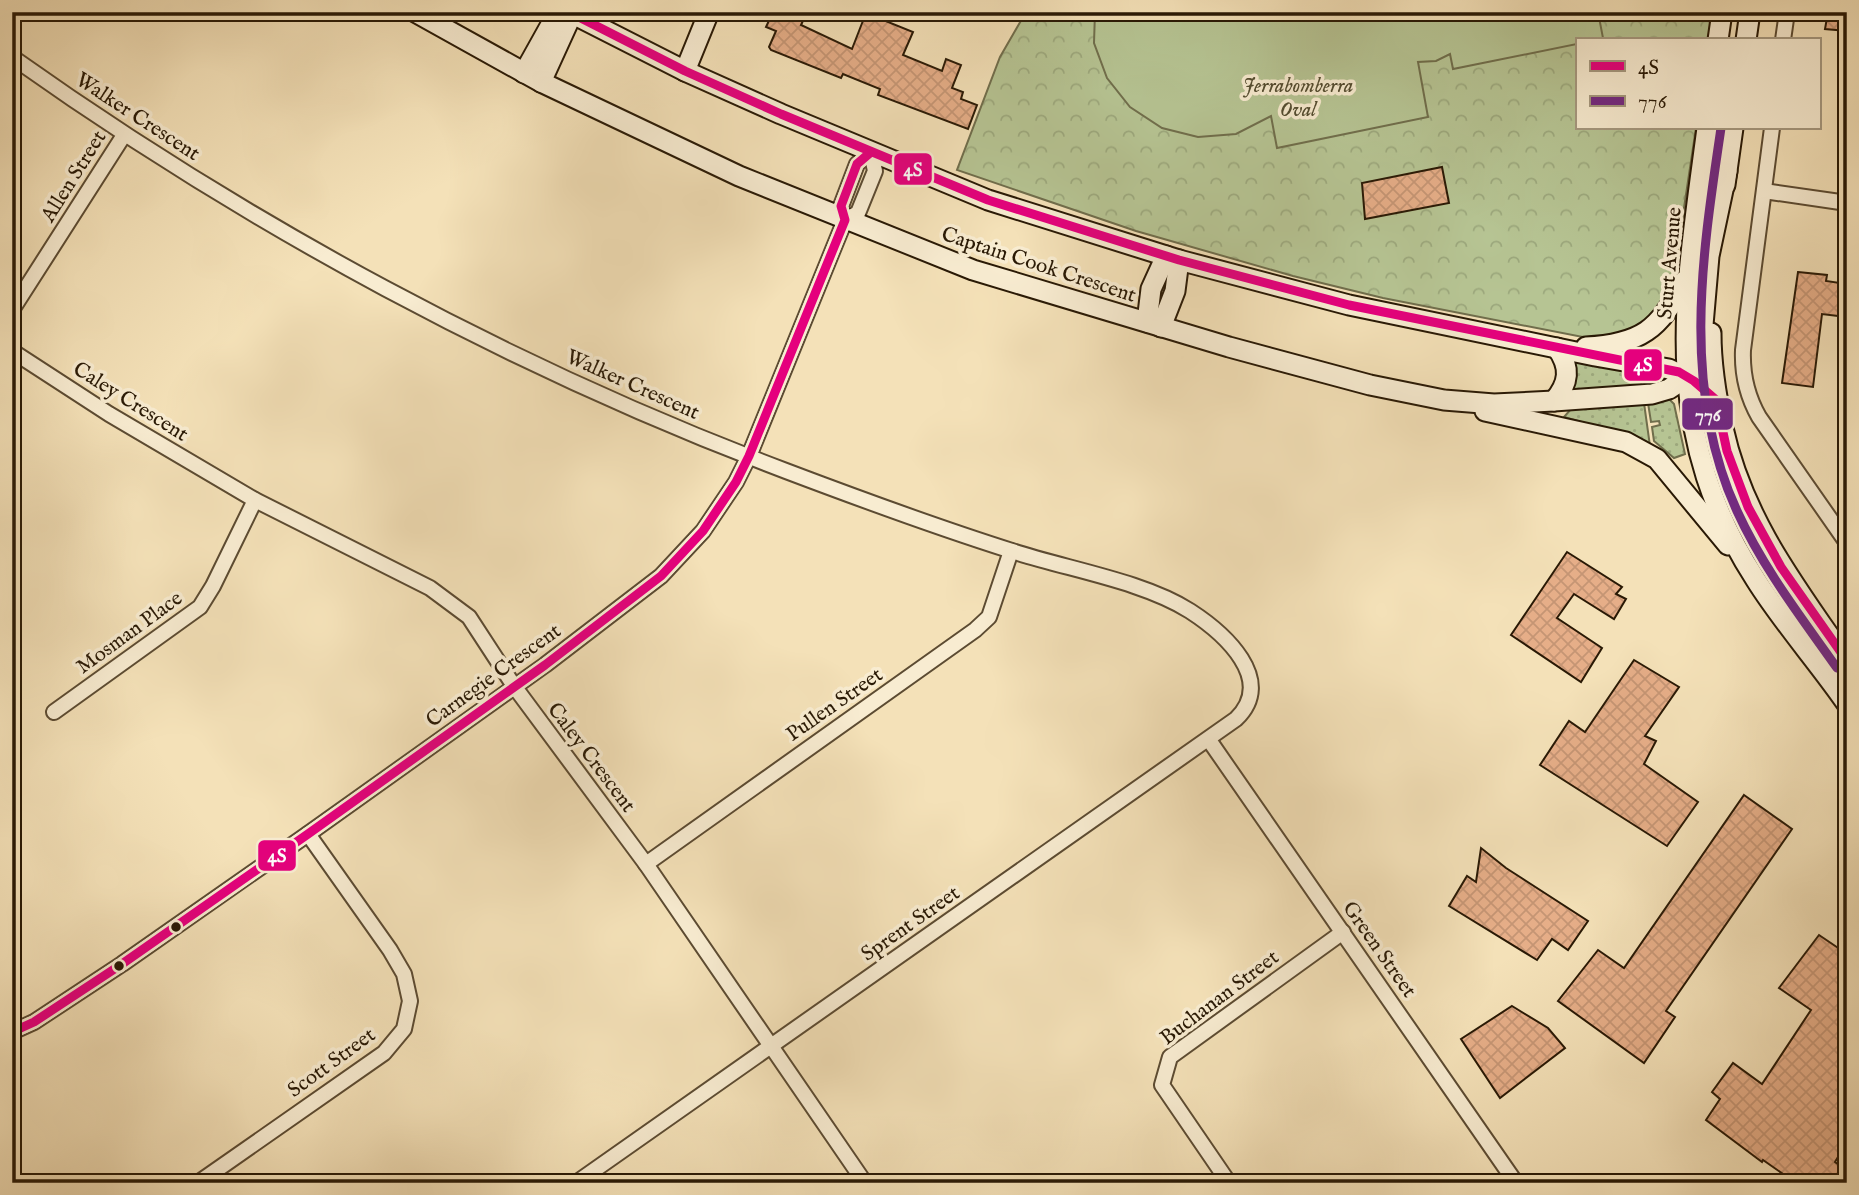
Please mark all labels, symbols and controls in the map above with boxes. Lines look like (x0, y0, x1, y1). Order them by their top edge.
legend (1576, 38, 1820, 130)
text: 4S (1638, 55, 1659, 82)
street label: Walker Crescent (70, 67, 205, 168)
park label: Jerrabomberra Oval (1243, 73, 1353, 124)
text: 776 (1638, 89, 1668, 116)
street label: Allen Street (35, 126, 113, 229)
line badge: 4S (893, 152, 933, 186)
text: 4S (903, 159, 923, 183)
street label: Sturt Avenue (1652, 206, 1689, 320)
street label: Captain Cook Crescent (938, 221, 1139, 310)
street label: Walker Crescent (561, 344, 703, 427)
line badge: 4S (1623, 348, 1663, 382)
text: 4S (1633, 354, 1653, 378)
street label: Caley Crescent (68, 356, 193, 448)
line badge: 776 (1681, 397, 1734, 431)
text: 776 (1695, 404, 1722, 428)
street label: Mosman Place (71, 585, 189, 681)
street label: Carnegie Crescent (421, 618, 567, 734)
street label: Pullen Street (781, 662, 888, 748)
street label: Caley Crescent (541, 697, 641, 818)
line badge: 4S (257, 839, 297, 872)
text: 4S (267, 845, 287, 869)
street label: Sprent Street (856, 880, 966, 968)
street label: Green Street (1336, 896, 1422, 1003)
unlabelled marker (169, 920, 183, 934)
street label: Buchanan Street (1155, 945, 1285, 1052)
unlabelled marker (112, 959, 126, 973)
street label: Scott Street (283, 1022, 381, 1104)

